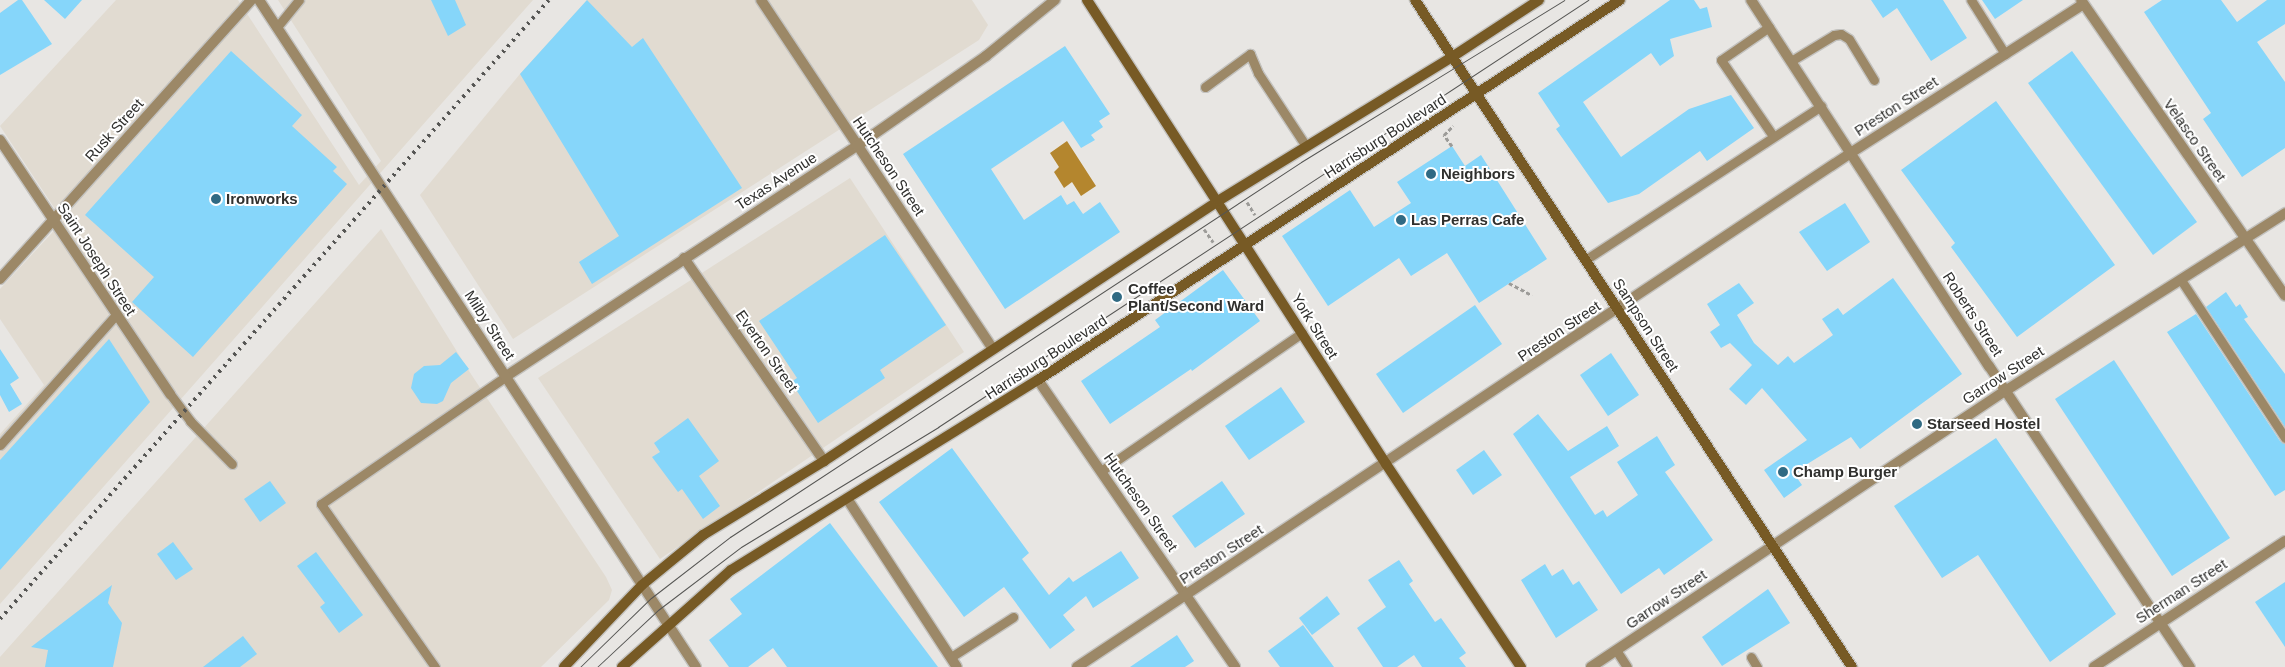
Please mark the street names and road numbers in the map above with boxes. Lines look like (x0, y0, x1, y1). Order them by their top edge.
street label: Preston Street (1851, 72, 1941, 140)
street label: Harrisburg Boulevard (1321, 90, 1449, 182)
street label: Rusk Street (81, 95, 147, 165)
street label: Velasco Street (2160, 95, 2230, 185)
street label: Hutcheson Street (849, 113, 929, 219)
street label: Texas Avenue (732, 148, 820, 214)
street label: Saint Joseph Street (54, 199, 140, 319)
street label: Roberts Street (1939, 269, 2007, 359)
street label: Sampson Street (1609, 275, 1683, 375)
street label: Milby Street (461, 287, 519, 363)
street label: York Street (1288, 290, 1342, 362)
street label: Preston Street (1514, 297, 1604, 365)
street label: Everton Street (732, 307, 802, 395)
street label: Harrisburg Boulevard (982, 311, 1110, 403)
street label: Garrow Street (1959, 342, 2047, 408)
street label: Hutcheson Street (1100, 449, 1182, 555)
street label: Preston Street (1176, 520, 1266, 588)
street label: Sherman Street (2132, 555, 2230, 627)
street label: Garrow Street (1622, 565, 1710, 633)

